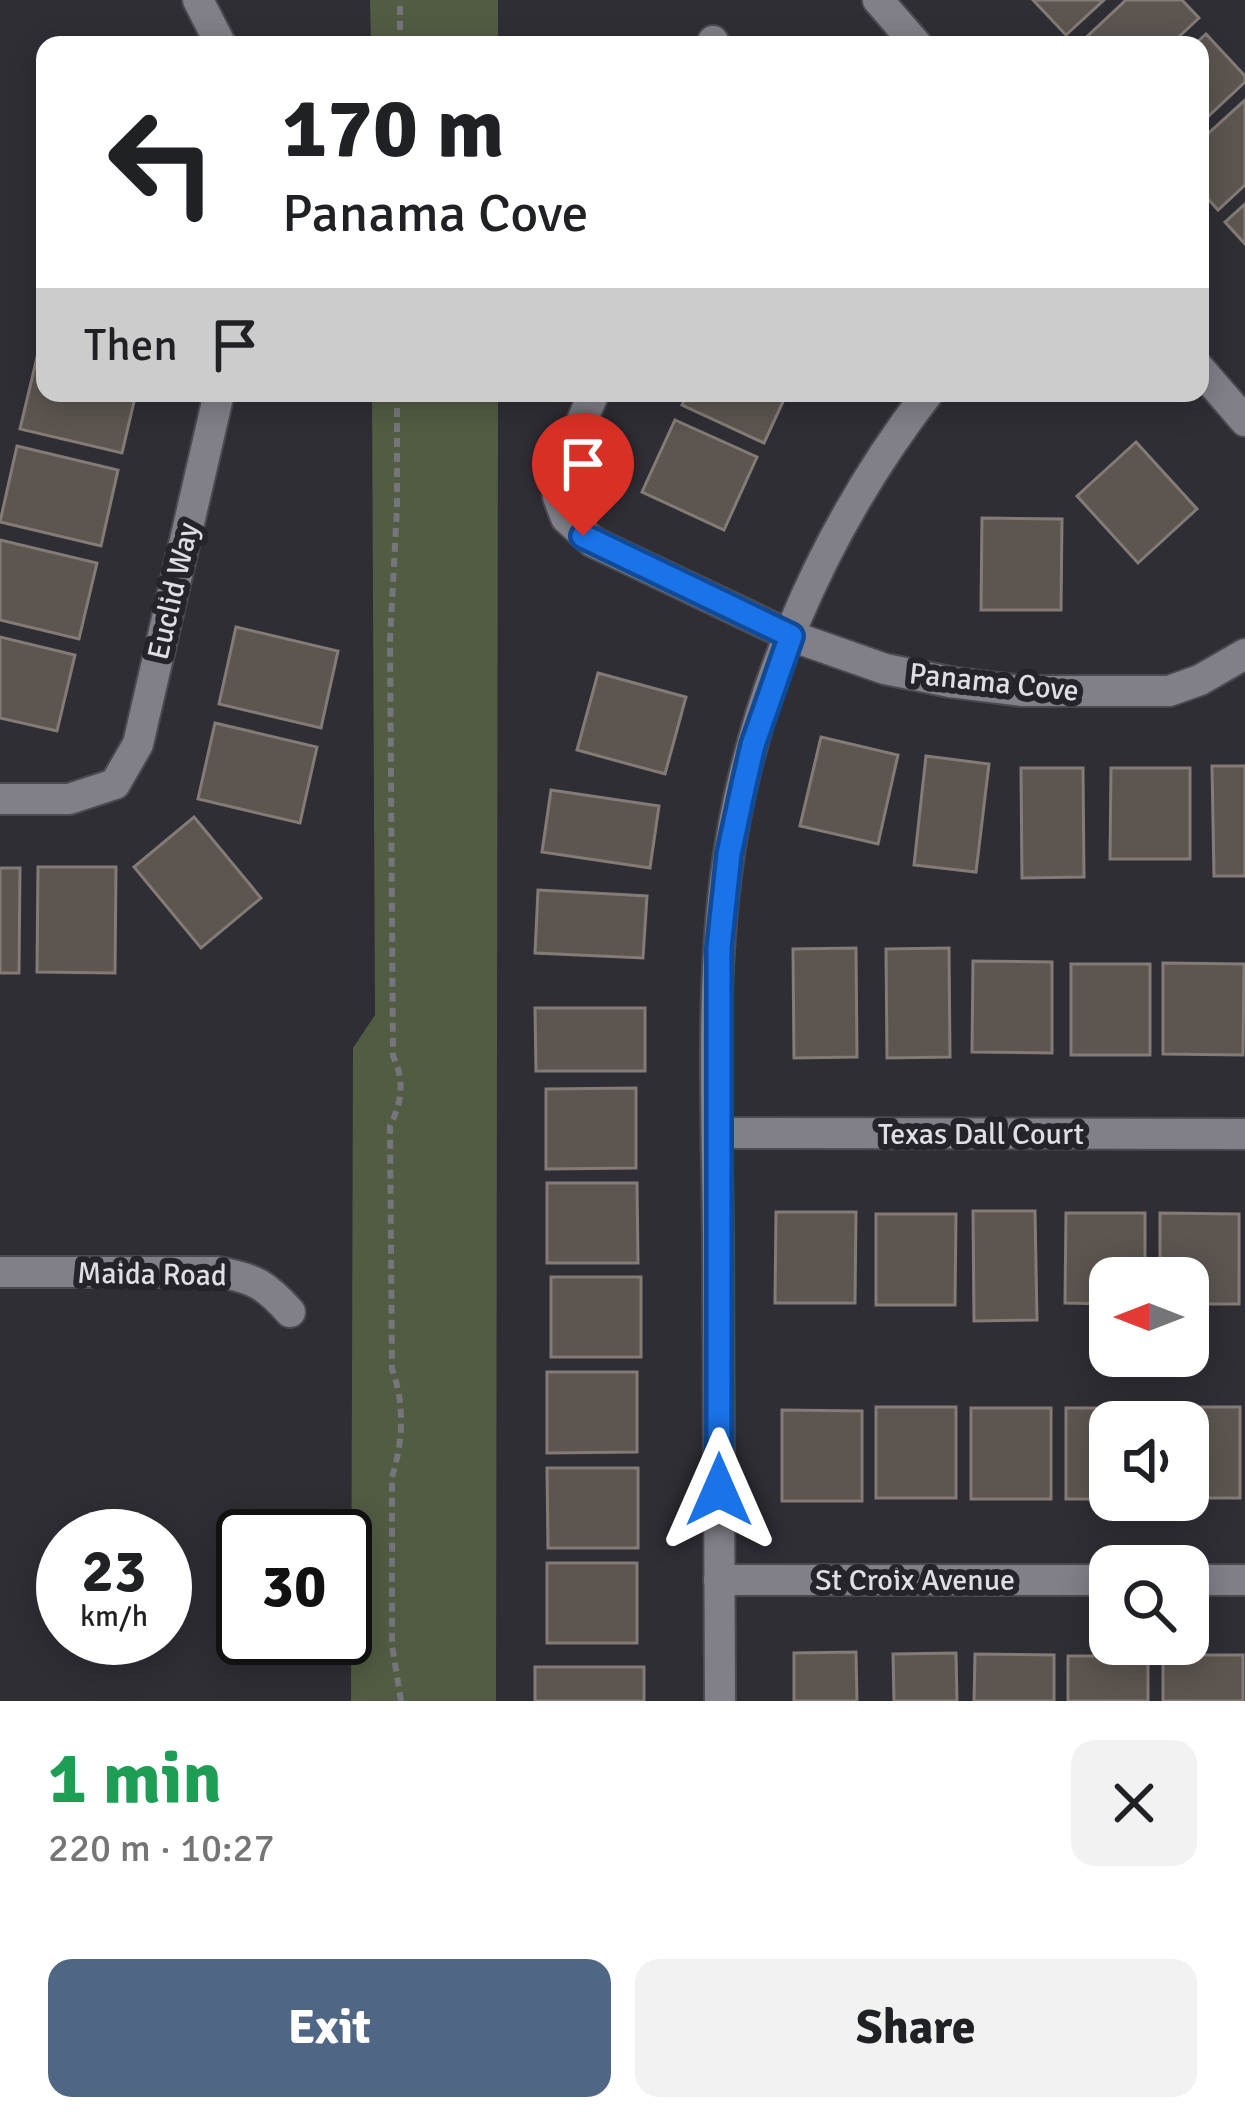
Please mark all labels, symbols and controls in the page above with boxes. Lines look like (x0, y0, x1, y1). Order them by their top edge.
text: 170 m (282, 77, 504, 181)
icon: left (84, 84, 240, 240)
text: Panama Cove (282, 180, 589, 247)
icon: arrive (202, 312, 268, 378)
text: Then (84, 318, 178, 373)
pin (532, 413, 634, 536)
icon: arrive (550, 431, 616, 497)
street label: Euclid Way (140, 519, 207, 663)
street label: Panama Cove (907, 655, 1081, 710)
street label: Texas Dall Court (878, 1116, 1084, 1153)
street label: Maida Road (77, 1255, 227, 1294)
north arrow (1089, 1257, 1209, 1377)
map controls (1089, 1257, 1209, 1665)
button: sound (1089, 1401, 1209, 1521)
position arrow (656, 1427, 782, 1553)
speed limit sign: 30 (216, 1509, 372, 1665)
text: 23 (82, 1535, 146, 1609)
button: search (1089, 1545, 1209, 1665)
street label: St Croix Avenue (815, 1562, 1015, 1599)
text: km/h (80, 1598, 148, 1635)
text: 1 min (48, 1734, 222, 1823)
button: close (1071, 1740, 1197, 1866)
text: 220 m · 10:27 (48, 1824, 275, 1872)
button: Exit (48, 1959, 611, 2097)
button: Share (635, 1959, 1197, 2097)

